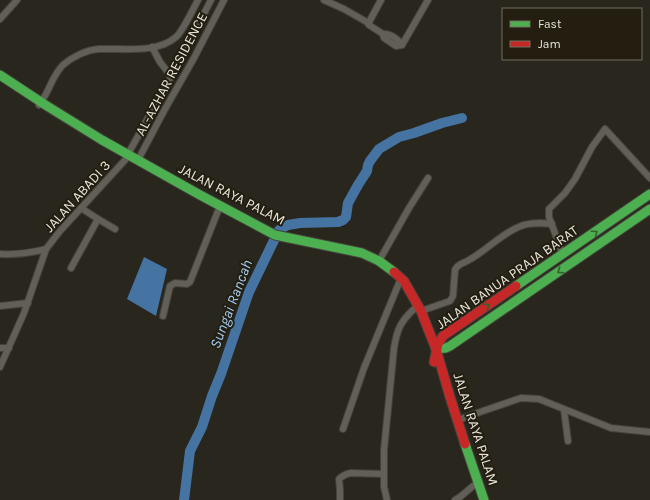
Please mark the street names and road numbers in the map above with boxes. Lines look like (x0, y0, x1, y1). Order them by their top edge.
street label: AL-AZHAR RESIDENCE (132, 10, 211, 139)
street label: JALAN ABADI 3 (41, 157, 114, 236)
street label: JALAN RAYA PALAM (176, 160, 288, 229)
street label: JALAN BANUA PRAJA BARAT (433, 222, 581, 333)
street label: JALAN RAYA PALAM (449, 371, 502, 488)

